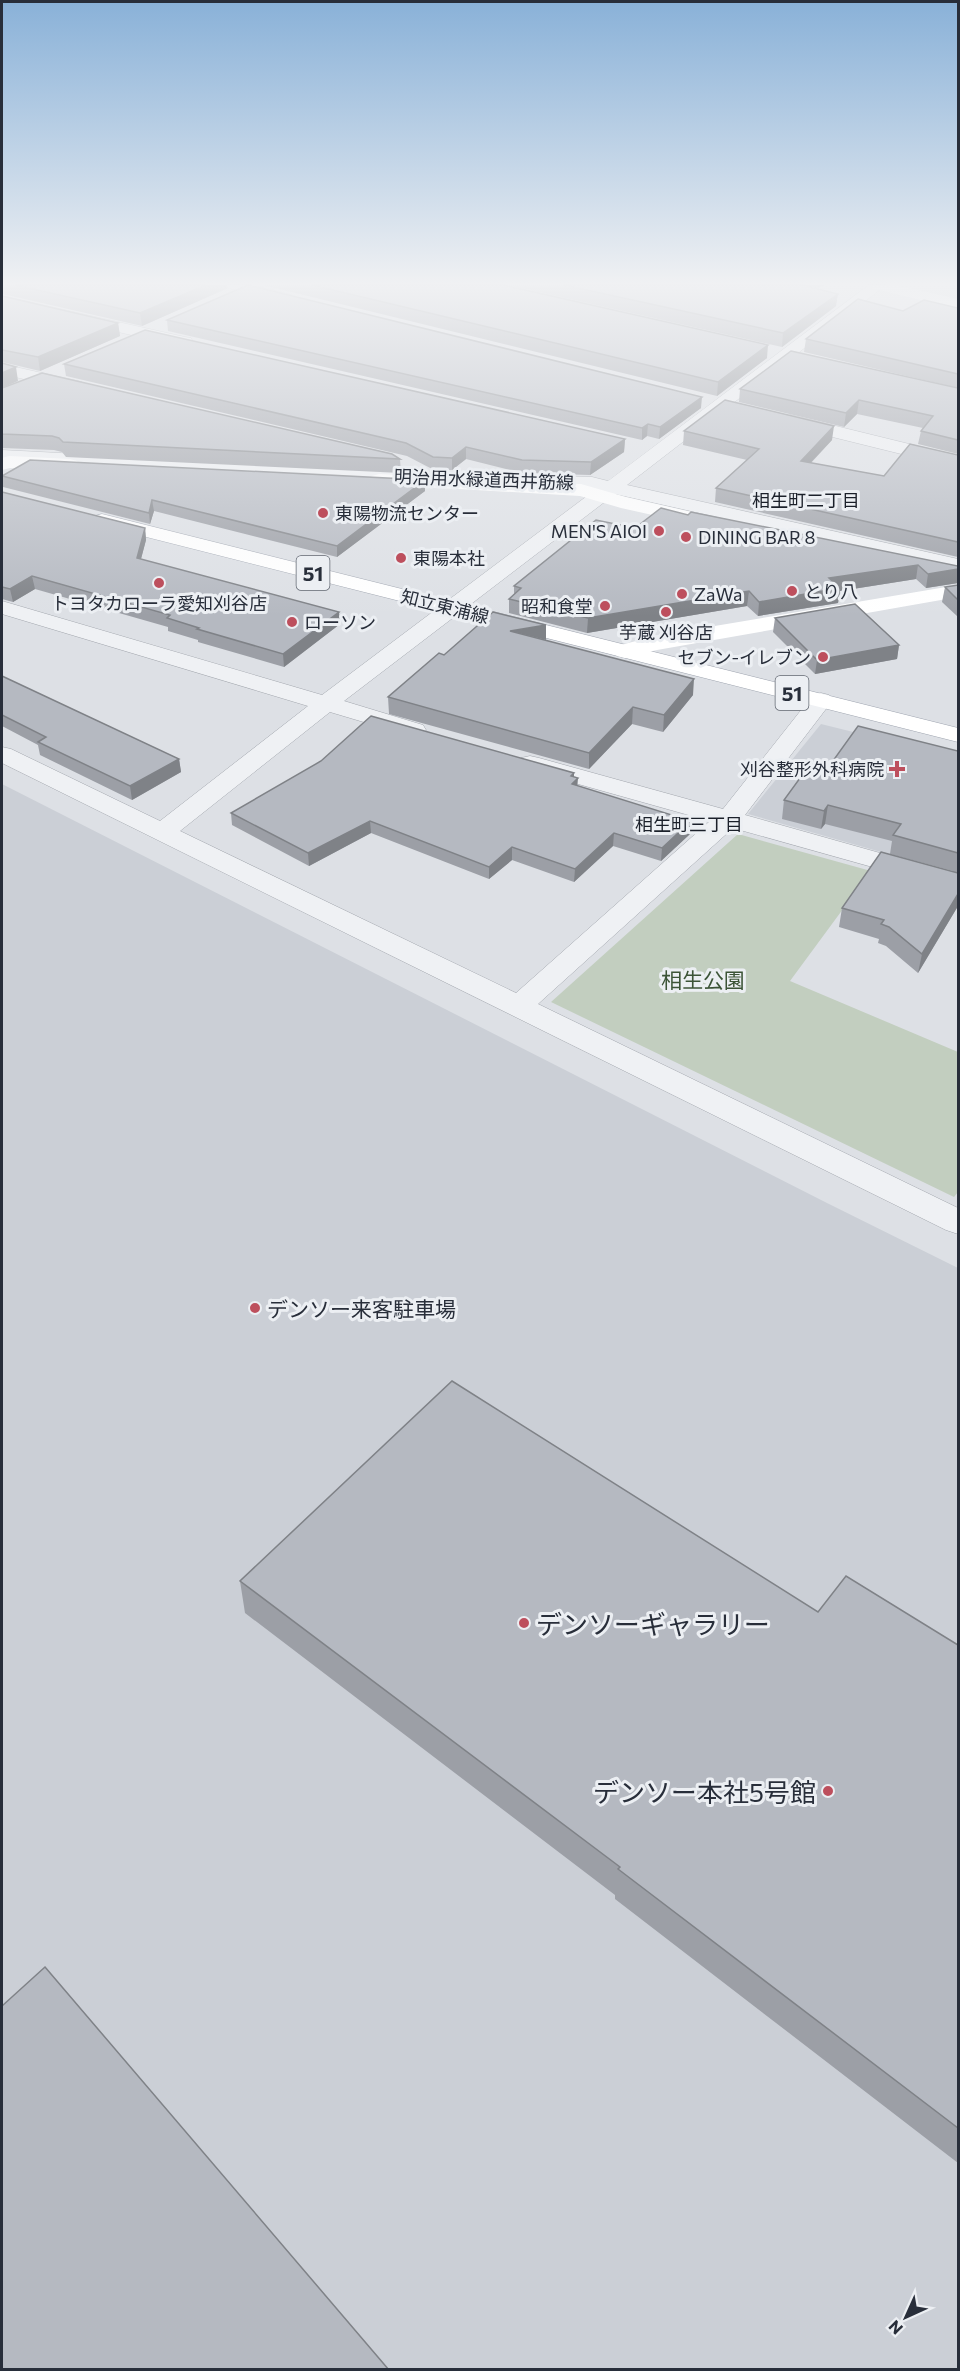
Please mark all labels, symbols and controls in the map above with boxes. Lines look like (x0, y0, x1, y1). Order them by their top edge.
street label: 明治用水緑道西井筋線 (394, 465, 574, 493)
district label: 相生町二丁目 (752, 489, 860, 511)
place label: 東陽物流センター (335, 502, 479, 524)
marker: 東陽物流センター (316, 506, 330, 520)
place label: MEN'S AIOI (551, 520, 647, 542)
marker: MEN'S AIOI (652, 524, 666, 538)
place label: DINING BAR 8 (698, 526, 816, 548)
marker: DINING BAR 8 (679, 530, 693, 544)
place label: 東陽本社 (413, 547, 485, 569)
marker: 東陽本社 (394, 551, 408, 565)
road number: 51 (296, 556, 330, 590)
marker: トヨタカローラ愛知刈谷店 (152, 576, 166, 590)
place label: とり八 (804, 580, 858, 602)
place label: ZaWa (694, 583, 742, 605)
street label: 知立東浦線 (399, 584, 491, 628)
marker: とり八 (785, 584, 799, 598)
marker: ZaWa (675, 587, 689, 601)
place label: トヨタカローラ愛知刈谷店 (51, 592, 267, 614)
place label: 昭和食堂 (521, 595, 593, 617)
marker: 昭和食堂 (598, 599, 612, 613)
marker: 芋蔵 刈谷店 (659, 605, 673, 619)
place label: ローソン (304, 611, 376, 633)
marker: ローソン (285, 615, 299, 629)
place label: 芋蔵 刈谷店 (619, 621, 713, 643)
place label: セブン-イレブン (677, 646, 811, 668)
marker: セブン-イレブン (816, 650, 830, 664)
road number: 51 (776, 676, 808, 710)
place label: 刈谷整形外科病院 (740, 758, 884, 780)
marker: 刈谷整形外科病院 (888, 760, 906, 778)
district label: 相生町三丁目 (635, 813, 743, 835)
park label: 相生公園 (661, 967, 745, 992)
place label: デンソー来客駐車場 (267, 1296, 456, 1321)
marker: デンソー来客駐車場 (248, 1301, 262, 1315)
place label: デンソーギャラリー (536, 1608, 770, 1639)
marker: デンソーギャラリー (517, 1616, 531, 1630)
place label: デンソー本社5号館 (593, 1776, 816, 1807)
marker: デンソー本社5号館 (821, 1784, 835, 1798)
north arrow (876, 2287, 936, 2347)
text: N (884, 2317, 906, 2339)

